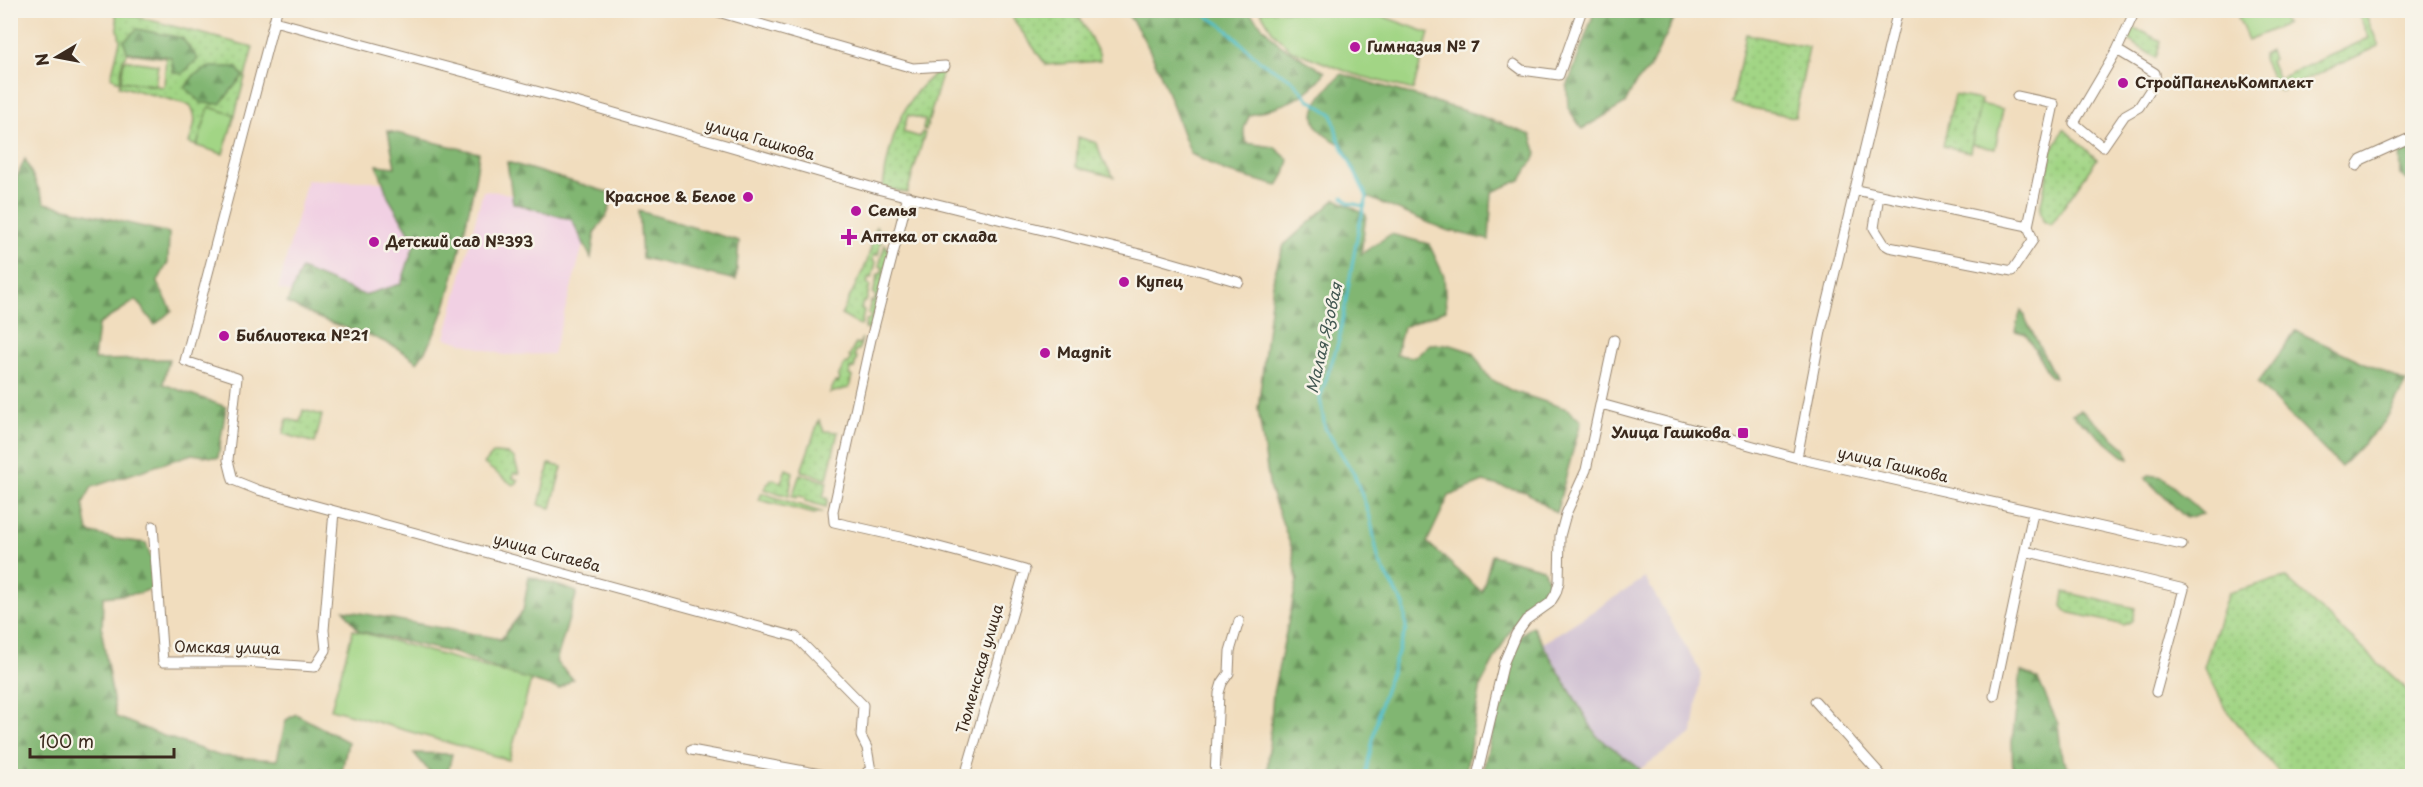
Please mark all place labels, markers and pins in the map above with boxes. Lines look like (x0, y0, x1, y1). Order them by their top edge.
place label: Гимназия № 7 (1367, 34, 1480, 57)
marker: Гимназия № 7 (1348, 40, 1362, 54)
place label: СтройПанельКомплект (2135, 70, 2314, 93)
marker: СтройПанельКомплект (2116, 76, 2130, 90)
place label: Красное & Белое (605, 184, 737, 207)
marker: Красное & Белое (741, 190, 755, 204)
place label: Семья (868, 198, 917, 221)
marker: Семья (849, 204, 863, 218)
place label: Аптека от склада (861, 224, 998, 247)
place label: Детский сад №393 (385, 229, 533, 252)
marker: Аптека от склада (842, 230, 856, 244)
marker: Детский сад №393 (367, 235, 381, 249)
place label: Купец (1136, 269, 1184, 292)
marker: Купец (1117, 275, 1131, 289)
place label: Библиотека №21 (236, 323, 368, 346)
marker: Библиотека №21 (217, 329, 231, 343)
place label: Magnit (1057, 340, 1112, 363)
marker: Magnit (1038, 346, 1052, 360)
place label: Улица Гашкова (1610, 420, 1731, 443)
marker: Улица Гашкова (1736, 426, 1750, 440)

